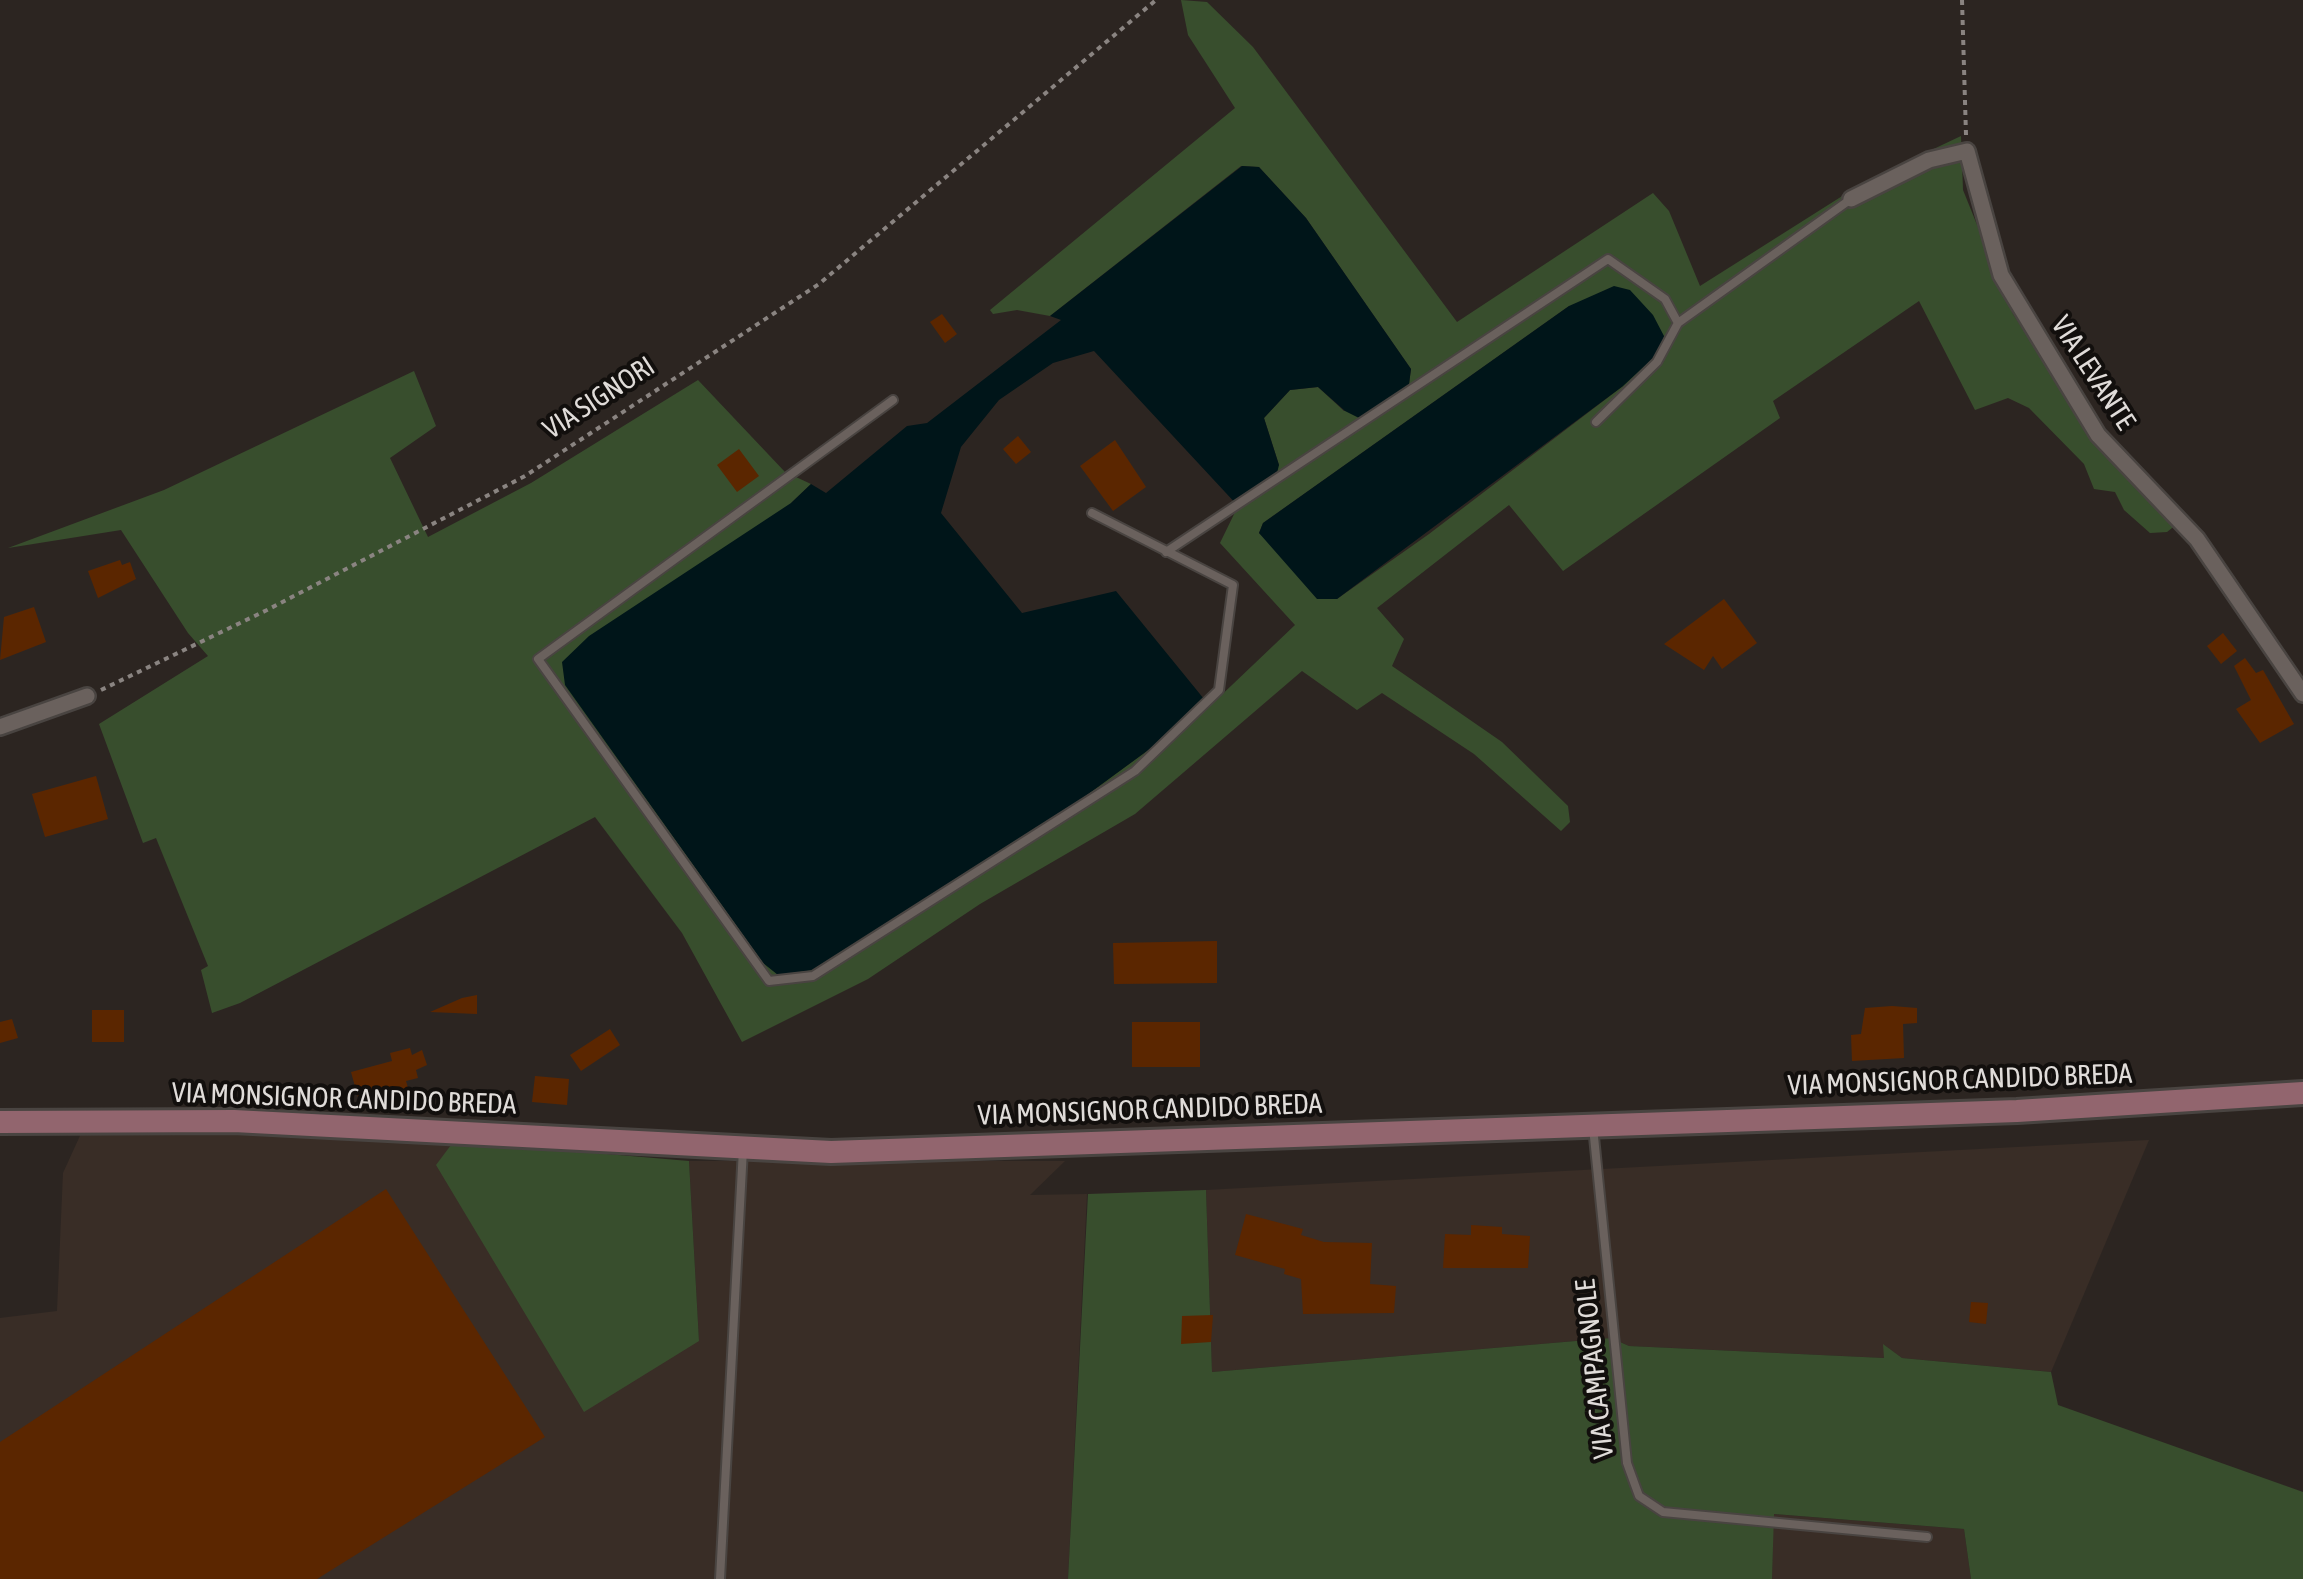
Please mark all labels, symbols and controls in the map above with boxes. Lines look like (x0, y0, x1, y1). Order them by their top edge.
street label: VIA LEVANTE (2044, 310, 2142, 436)
street label: VIA SIGNORI (537, 350, 661, 446)
street label: VIA MONSIGNOR CANDIDO BREDA (1787, 1057, 2133, 1103)
street label: VIA MONSIGNOR CANDIDO BREDA (171, 1076, 517, 1122)
street label: VIA MONSIGNOR CANDIDO BREDA (977, 1087, 1323, 1133)
street label: VIA CAMPAGNOLE (1569, 1278, 1621, 1460)

